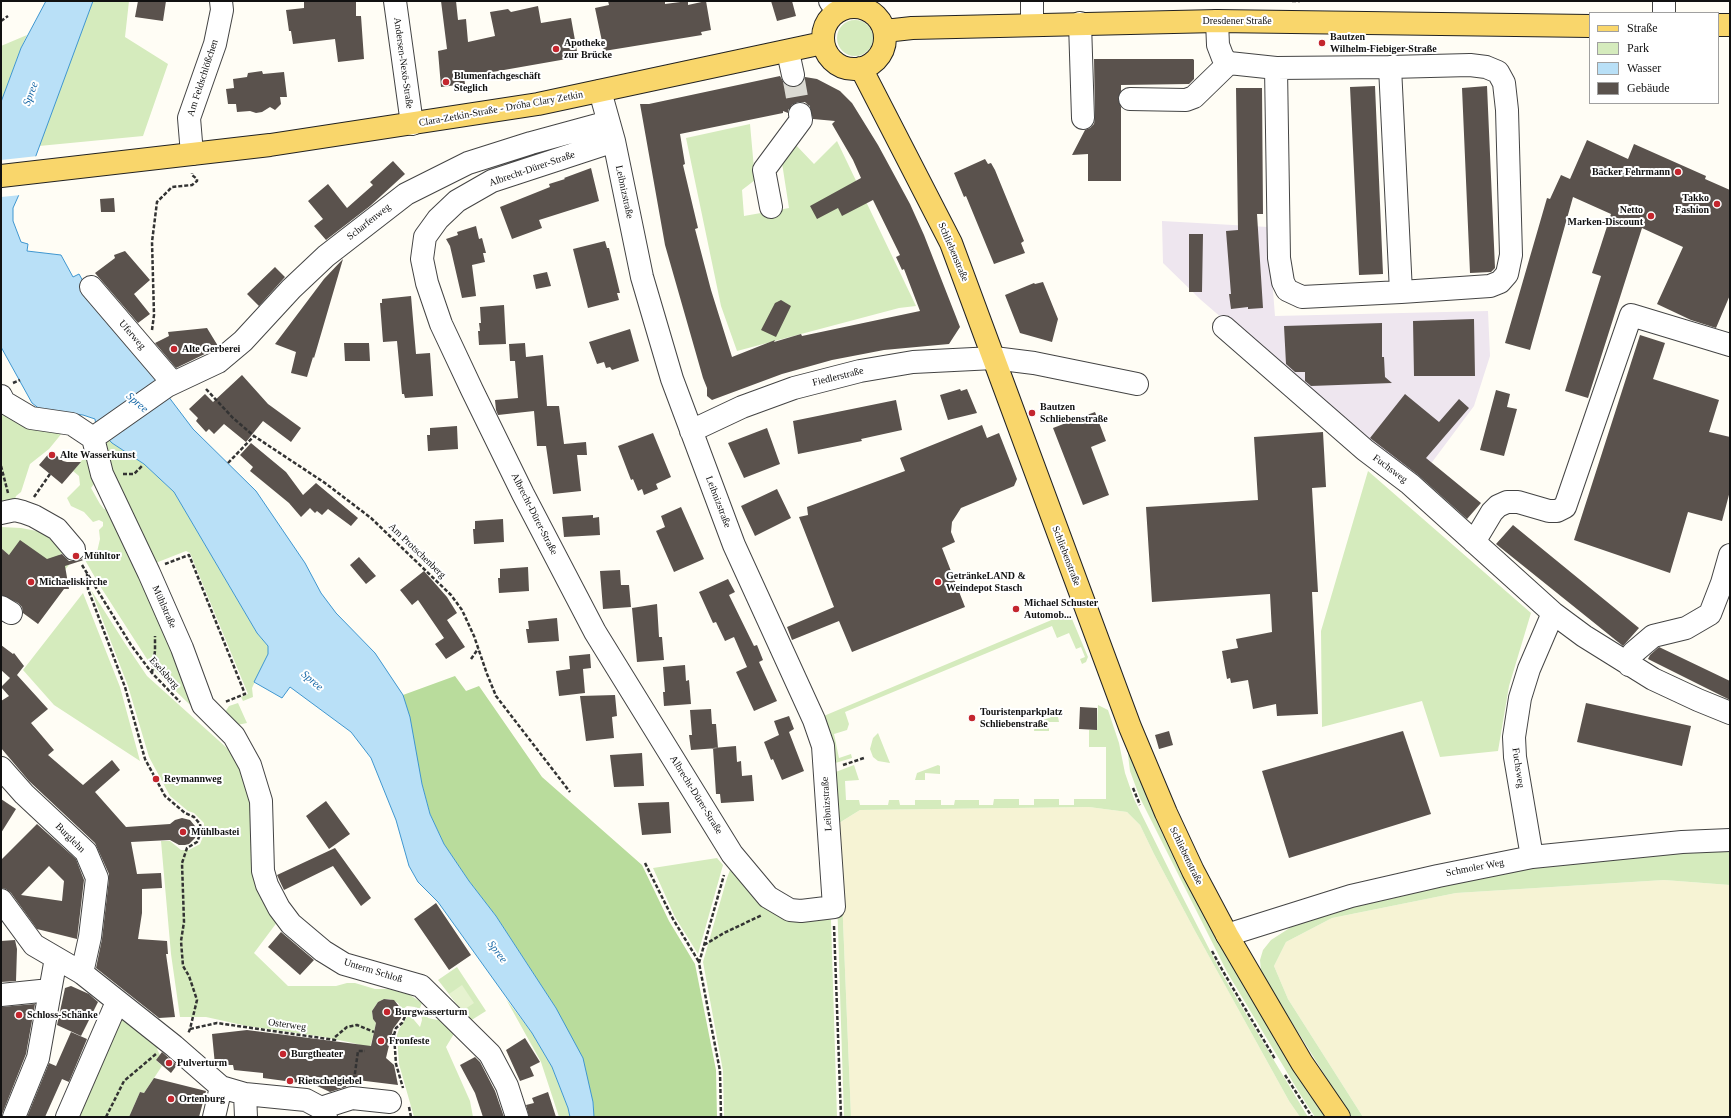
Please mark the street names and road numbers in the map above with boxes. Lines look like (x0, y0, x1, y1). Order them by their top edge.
street label: Dresdener Straße (1202, 15, 1272, 27)
street label: Andersen-Nexö-Straße (391, 17, 415, 109)
street label: Am Feldschlößchen (185, 38, 221, 118)
street label: Clara-Zetkin-Straße - Dróha Clary Zetkin (418, 89, 584, 129)
street label: Albrecht-Dürer-Straße (487, 149, 577, 189)
street label: Leibnizstraße (612, 164, 636, 220)
street label: Scharfenweg (345, 201, 393, 243)
street label: Schliebenstraße (935, 221, 971, 283)
street label: Uferweg (116, 318, 148, 352)
street label: Fiedlerstraße (811, 365, 865, 389)
street label: Fuchsweg (1370, 452, 1410, 486)
street label: Albrecht-Dürer-Straße (508, 471, 560, 557)
street label: Leibnizstraße (703, 474, 733, 530)
street label: Am Protschenberg (386, 521, 448, 581)
street label: Schliebenstraße (1049, 524, 1083, 588)
street label: Mühlstraße (149, 584, 179, 630)
street label: Eselsberg (147, 655, 181, 691)
street label: Fuchsweg (1509, 747, 1527, 789)
street label: Albrecht-Dürer-Straße (667, 754, 725, 836)
street label: Leibnizstraße (819, 776, 835, 832)
street label: Burglehn (53, 821, 87, 855)
street label: Schliebenstraße (1167, 825, 1205, 887)
street label: Schmoler Weg (1445, 856, 1505, 880)
street label: Unterm Schloß (342, 956, 404, 986)
street label: Osterweg (267, 1016, 307, 1034)

